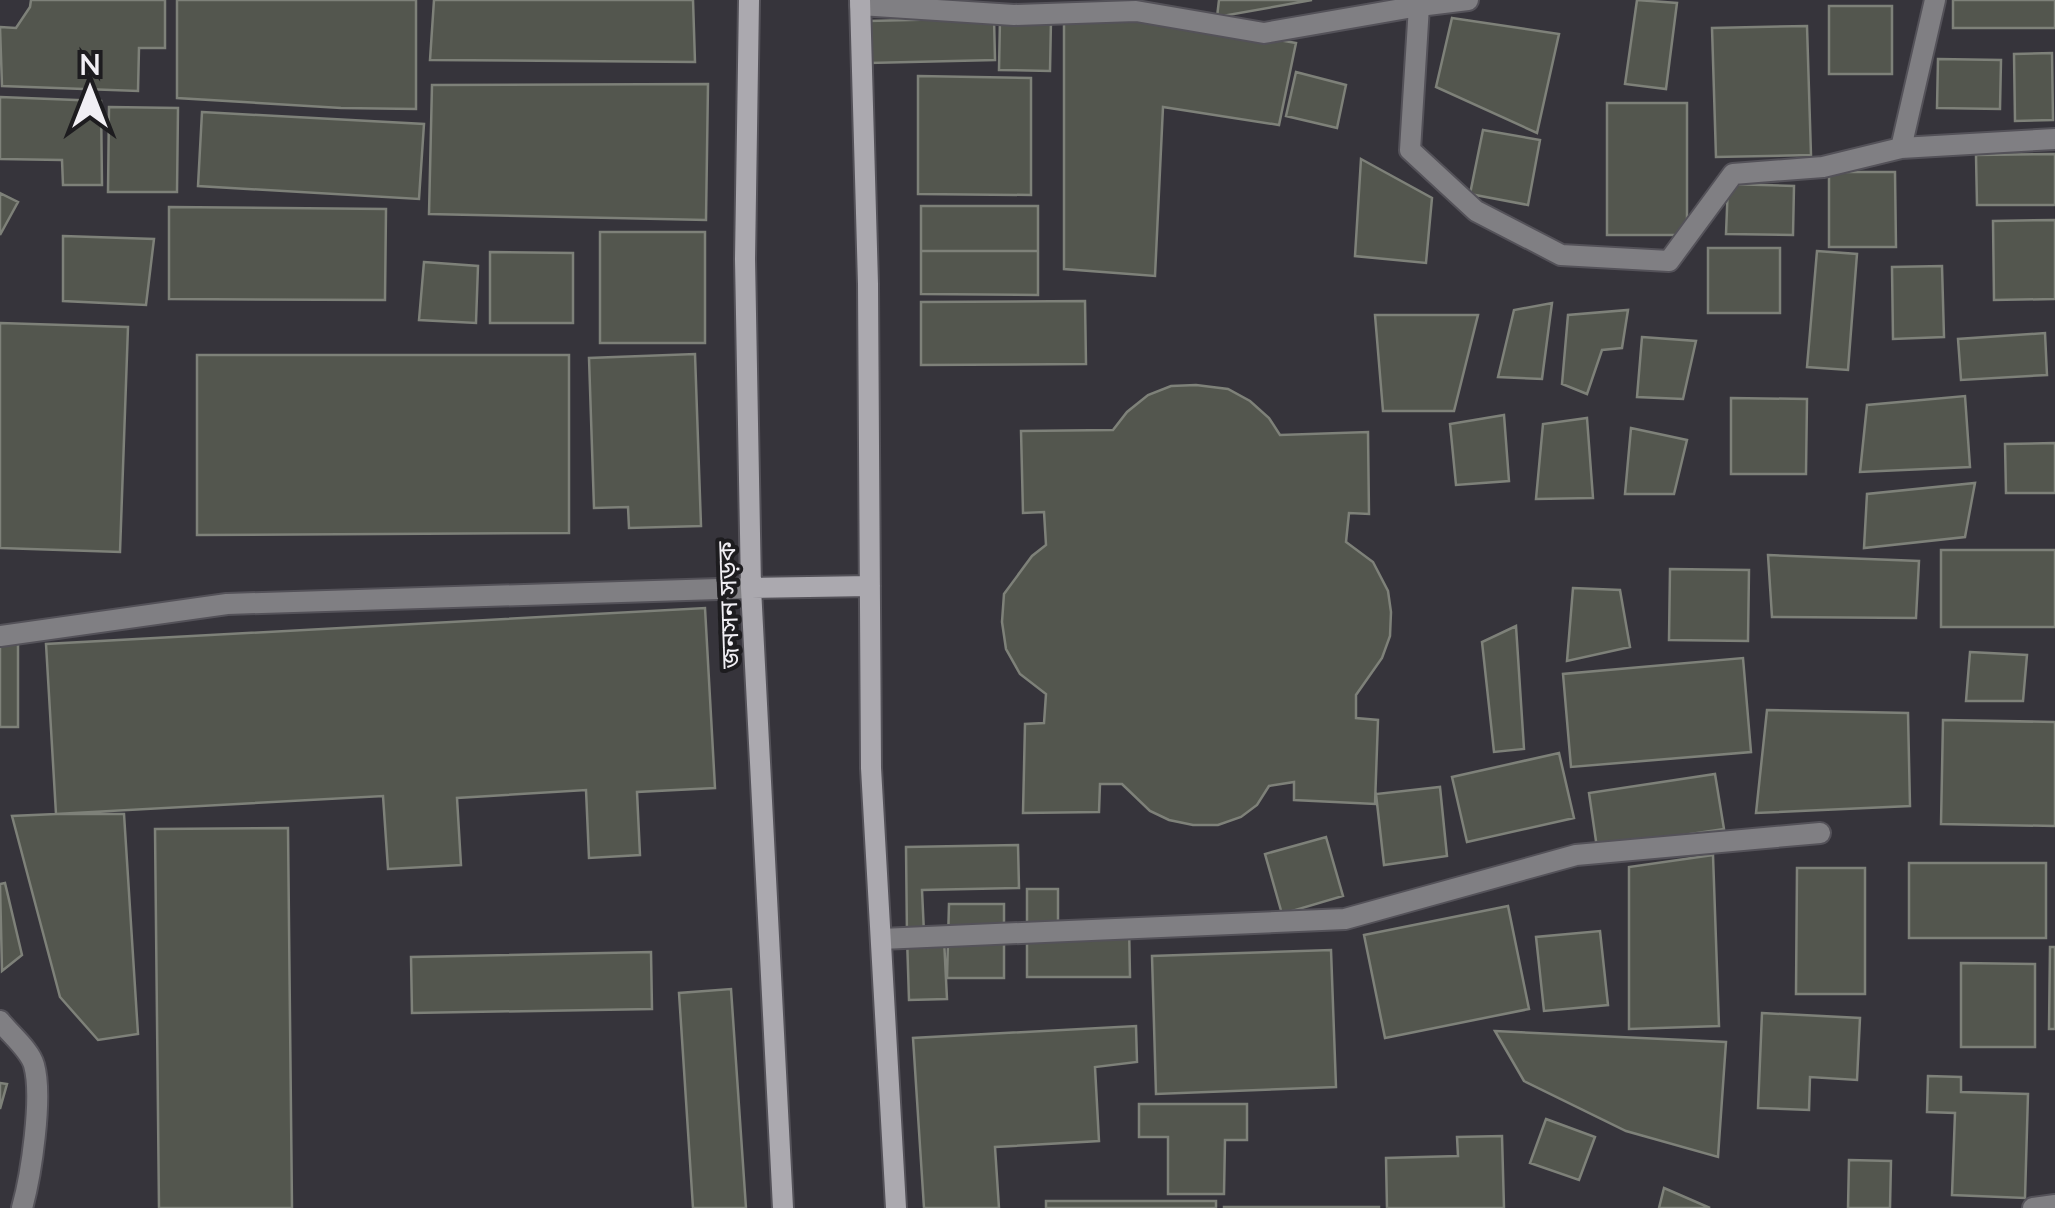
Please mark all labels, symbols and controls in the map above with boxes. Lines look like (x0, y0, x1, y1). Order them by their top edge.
north arrow (40, 40, 140, 140)
text: N (79, 47, 101, 81)
street label: জনসন সড়ক (710, 540, 744, 670)

